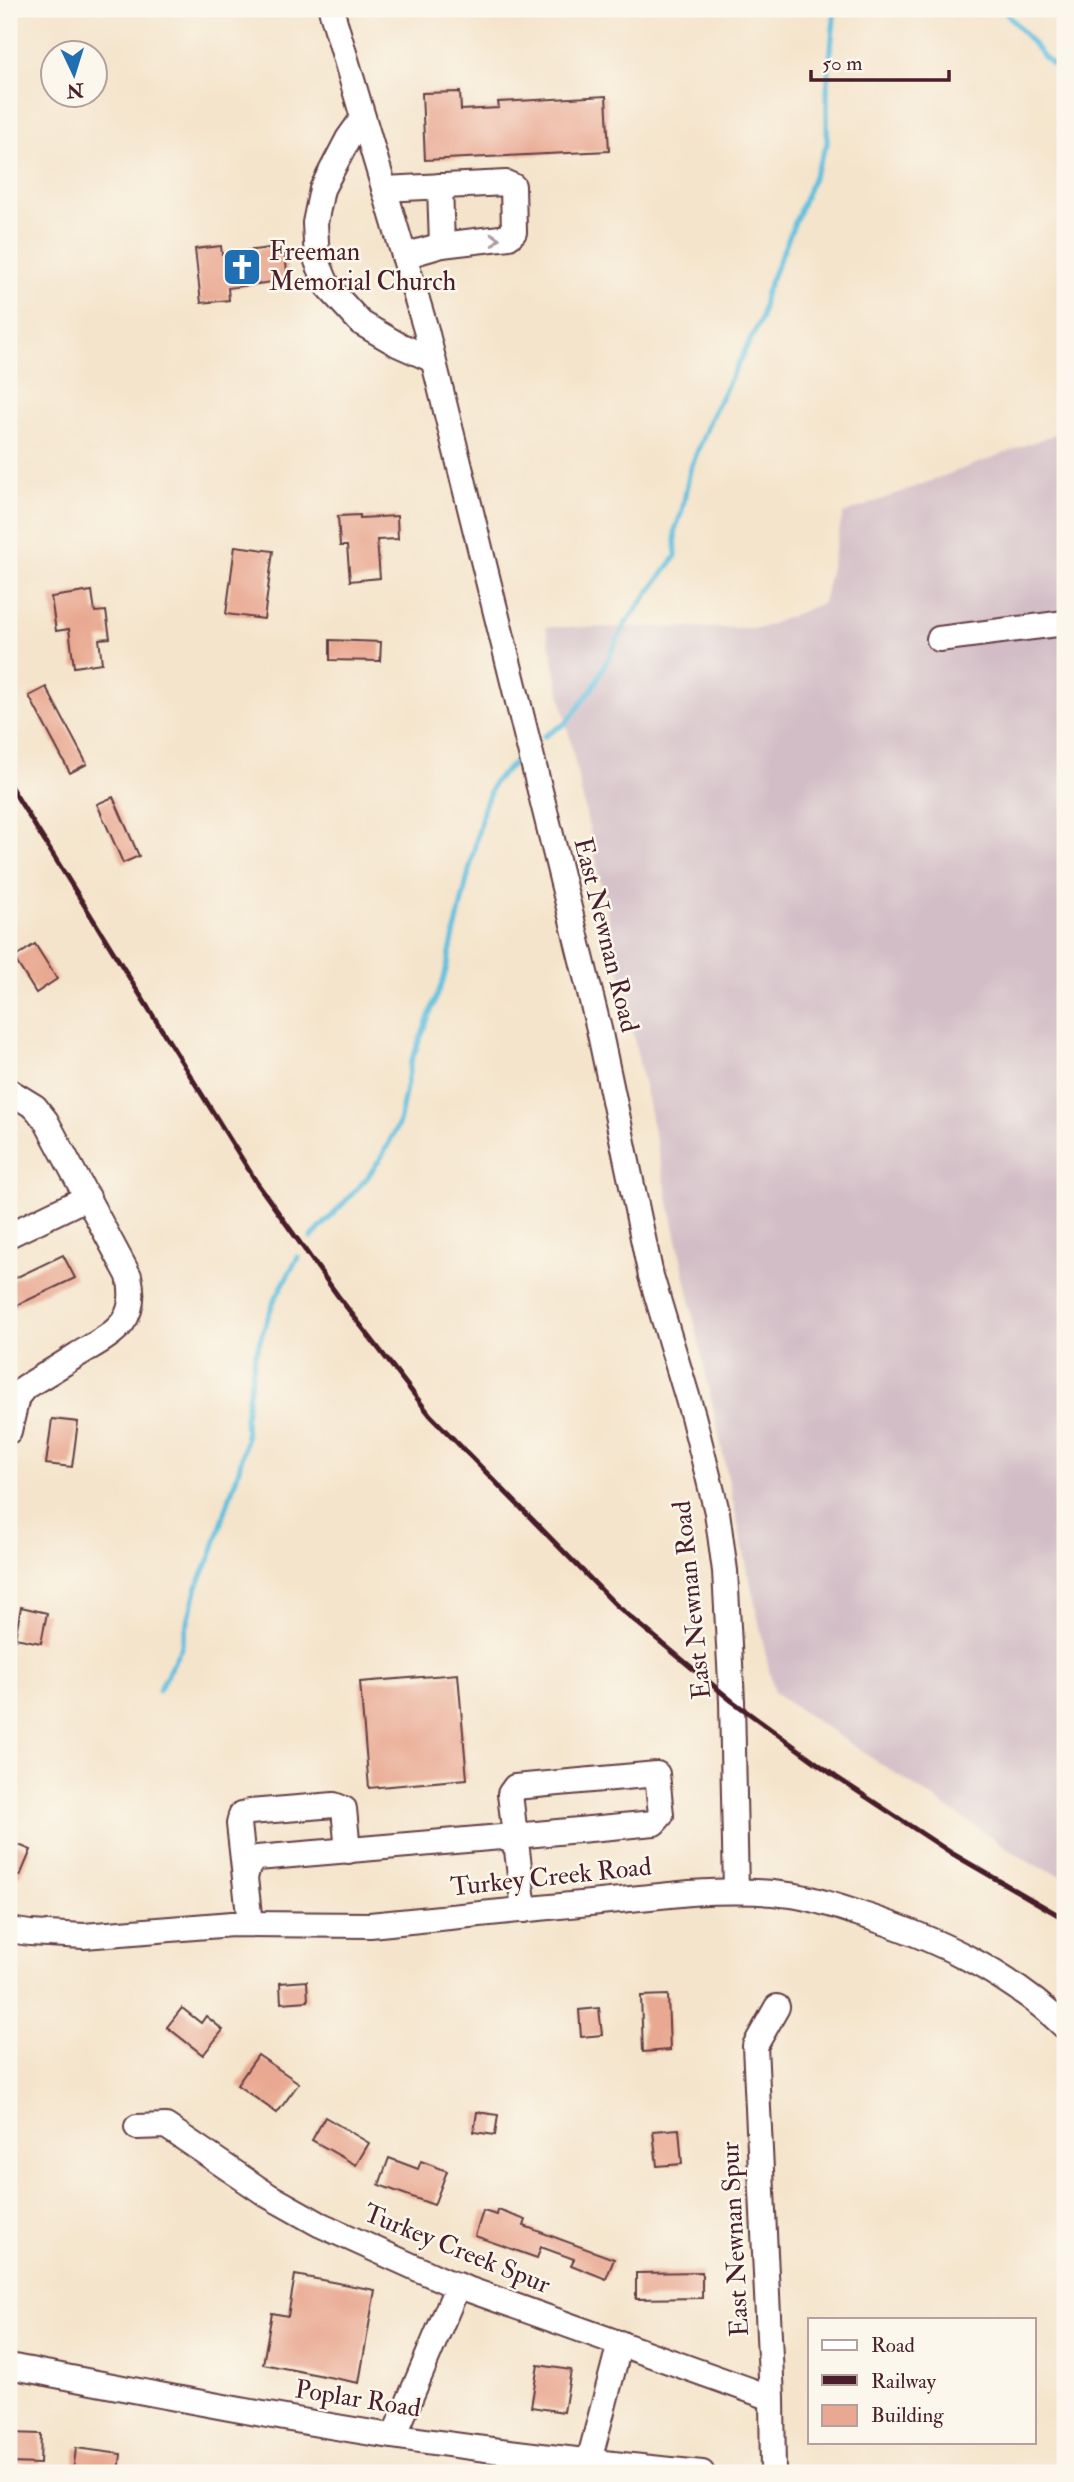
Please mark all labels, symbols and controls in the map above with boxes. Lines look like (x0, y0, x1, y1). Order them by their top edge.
north arrow (38, 38, 108, 108)
scale bar (811, 38, 950, 82)
text: 50 m (822, 50, 863, 77)
text: N (65, 77, 85, 103)
one-way arrow (490, 232, 501, 247)
place label: Freeman Memorial Church (269, 236, 457, 298)
church icon: Freeman Memorial Church (221, 246, 263, 288)
street label: East Newnan Road (566, 835, 646, 1036)
street label: East Newnan Road (666, 1499, 718, 1701)
street label: Turkey Creek Road (449, 1851, 653, 1903)
street label: East Newnan Spur (714, 2140, 757, 2337)
street label: Turkey Creek Spur (359, 2197, 555, 2302)
legend (808, 2318, 1036, 2444)
text: Road (871, 2332, 916, 2359)
text: Railway (871, 2368, 937, 2395)
street label: Poplar Road (293, 2373, 423, 2426)
text: Building (871, 2402, 944, 2429)

